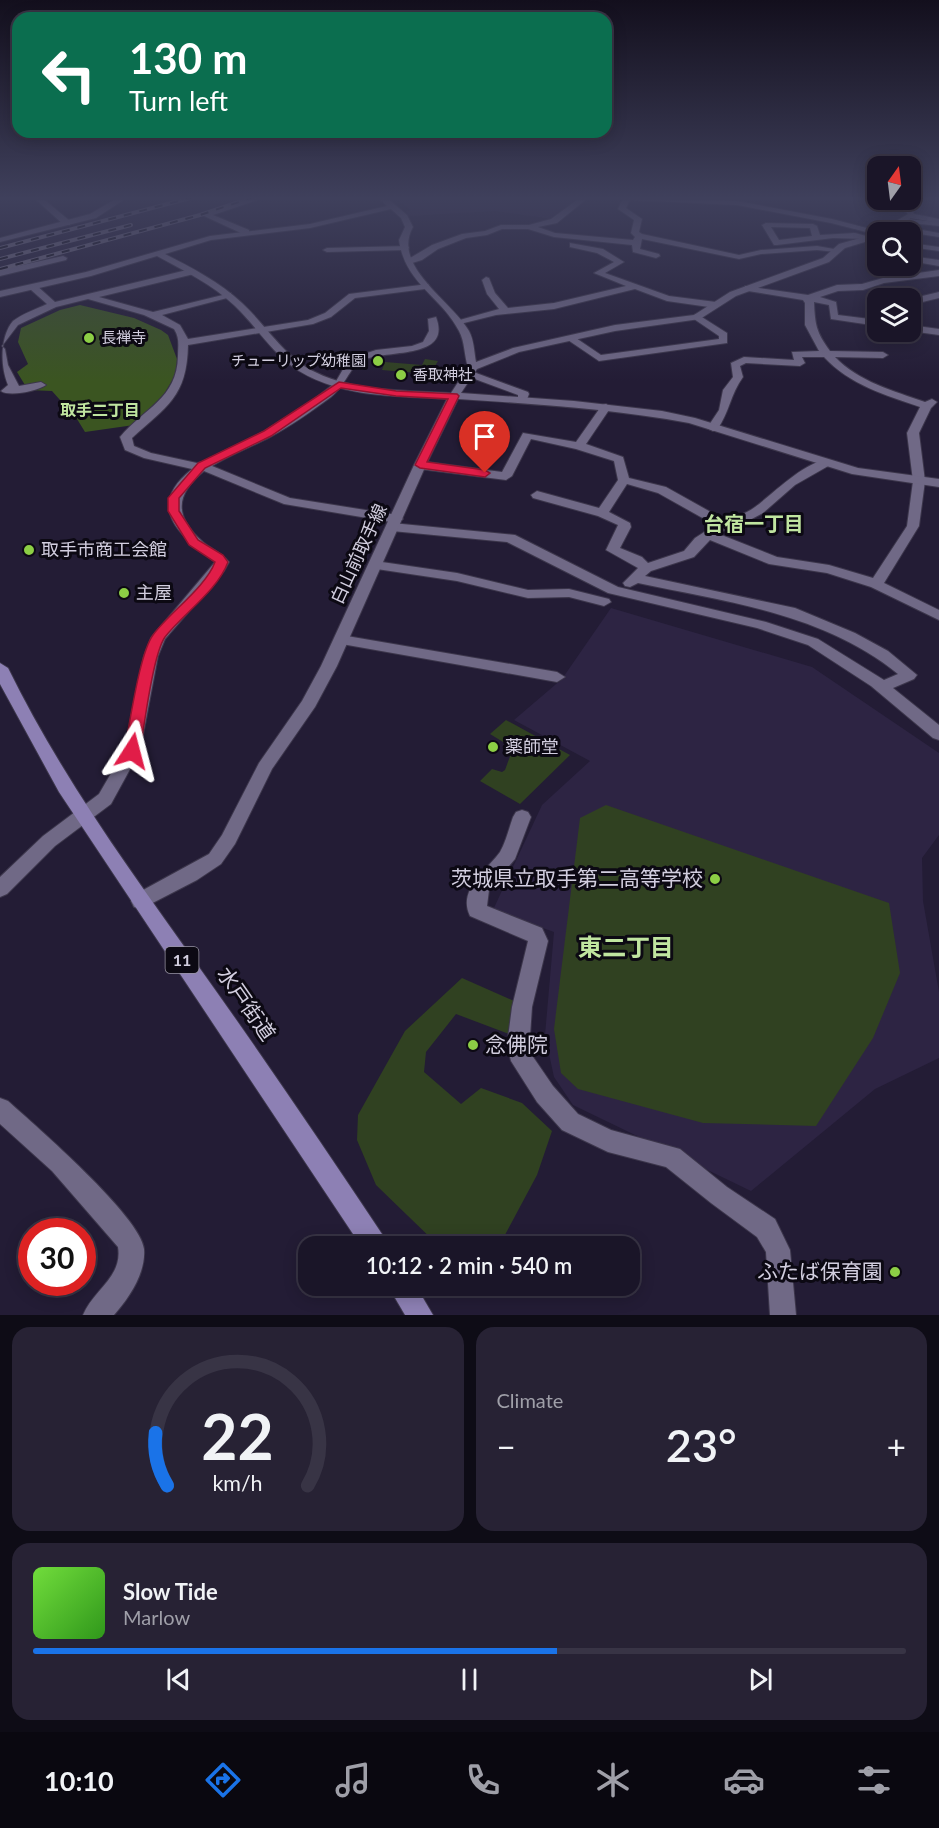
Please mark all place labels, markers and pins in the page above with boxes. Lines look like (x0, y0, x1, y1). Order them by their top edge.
place label: 長禅寺 (101, 328, 146, 346)
marker: 長禅寺 (82, 331, 96, 345)
place label: チューリップ幼稚園 (231, 351, 366, 369)
marker: チューリップ幼稚園 (371, 354, 385, 368)
place label: 香取神社 (413, 365, 473, 383)
marker: 香取神社 (394, 368, 408, 382)
pin (459, 411, 510, 473)
place label: 取手市商工会館 (41, 538, 167, 560)
marker: 取手市商工会館 (22, 543, 36, 557)
place label: 主屋 (136, 581, 172, 603)
marker: 主屋 (117, 586, 131, 600)
place label: 薬師堂 (505, 735, 559, 757)
marker: 薬師堂 (486, 740, 500, 754)
place label: 茨城県立取手第二高等学校 (451, 865, 703, 890)
marker: 茨城県立取手第二高等学校 (708, 872, 722, 886)
place label: 念佛院 (485, 1031, 548, 1056)
marker: 念佛院 (466, 1038, 480, 1052)
place label: ふたば保育園 (757, 1258, 883, 1283)
marker: ふたば保育園 (888, 1265, 902, 1279)

